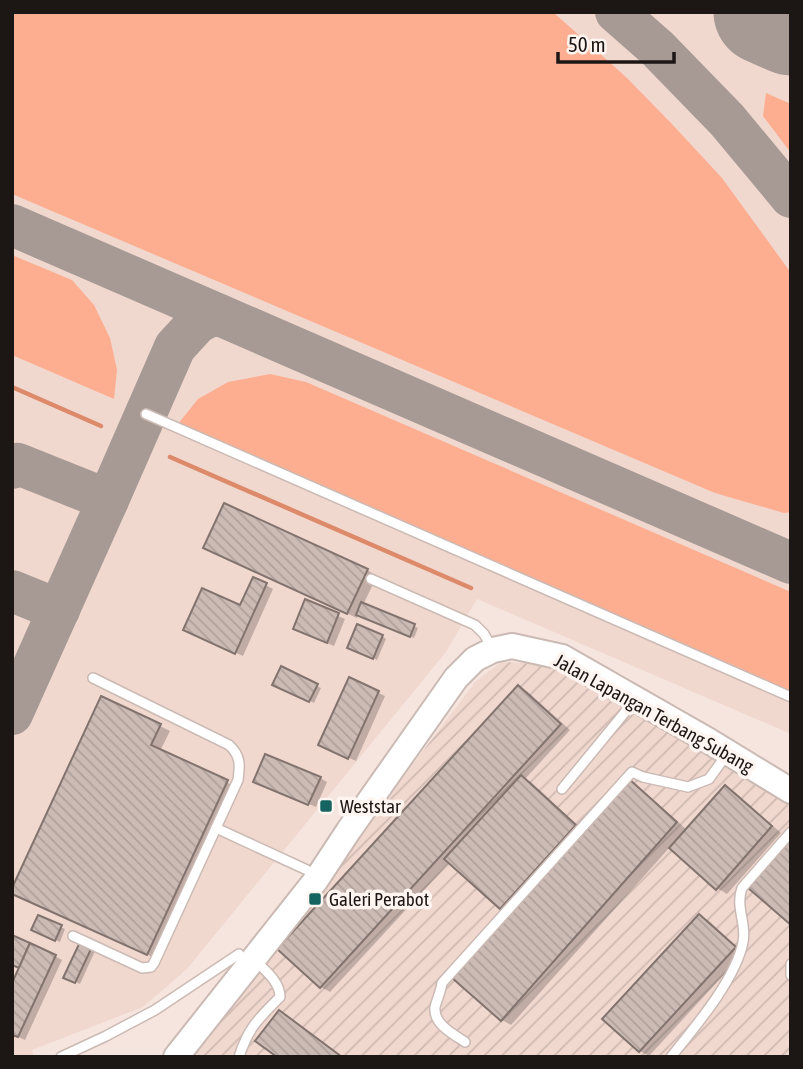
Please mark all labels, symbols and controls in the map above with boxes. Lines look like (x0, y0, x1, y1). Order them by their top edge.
scale bar (558, 21, 674, 65)
text: 50 m (568, 32, 606, 56)
street label: Jalan Lapangan Terbang Subang (551, 649, 758, 777)
place label: Weststar (340, 795, 401, 817)
marker: Weststar (318, 798, 334, 814)
place label: Galeri Perabot (329, 888, 429, 910)
marker: Galeri Perabot (307, 891, 323, 907)

